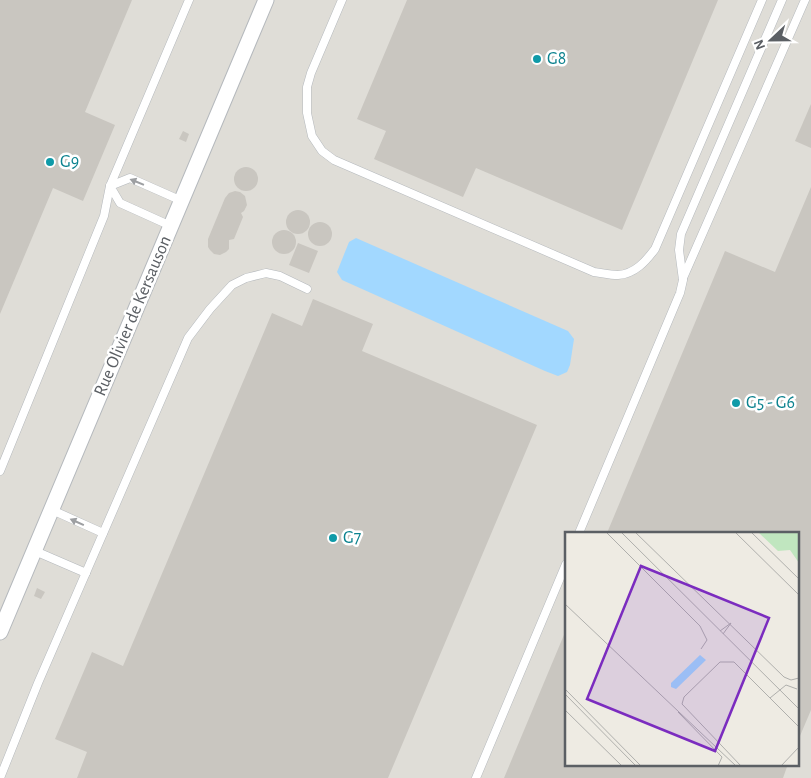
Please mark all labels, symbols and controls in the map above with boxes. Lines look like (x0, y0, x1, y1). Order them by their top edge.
north arrow (746, 15, 796, 65)
text: N (752, 37, 768, 52)
place label: G8 (547, 50, 566, 68)
marker: G8 (531, 53, 543, 65)
place label: G9 (60, 153, 79, 171)
marker: G9 (44, 156, 56, 168)
one-way arrow (130, 177, 144, 185)
street label: Rue Olivier de Kersauson (91, 233, 175, 399)
place label: G5 - G6 (746, 394, 795, 412)
marker: G5 - G6 (730, 397, 742, 409)
one-way arrow (70, 517, 84, 525)
place label: G7 (343, 529, 361, 547)
marker: G7 (327, 532, 339, 544)
inset map (565, 532, 798, 766)

